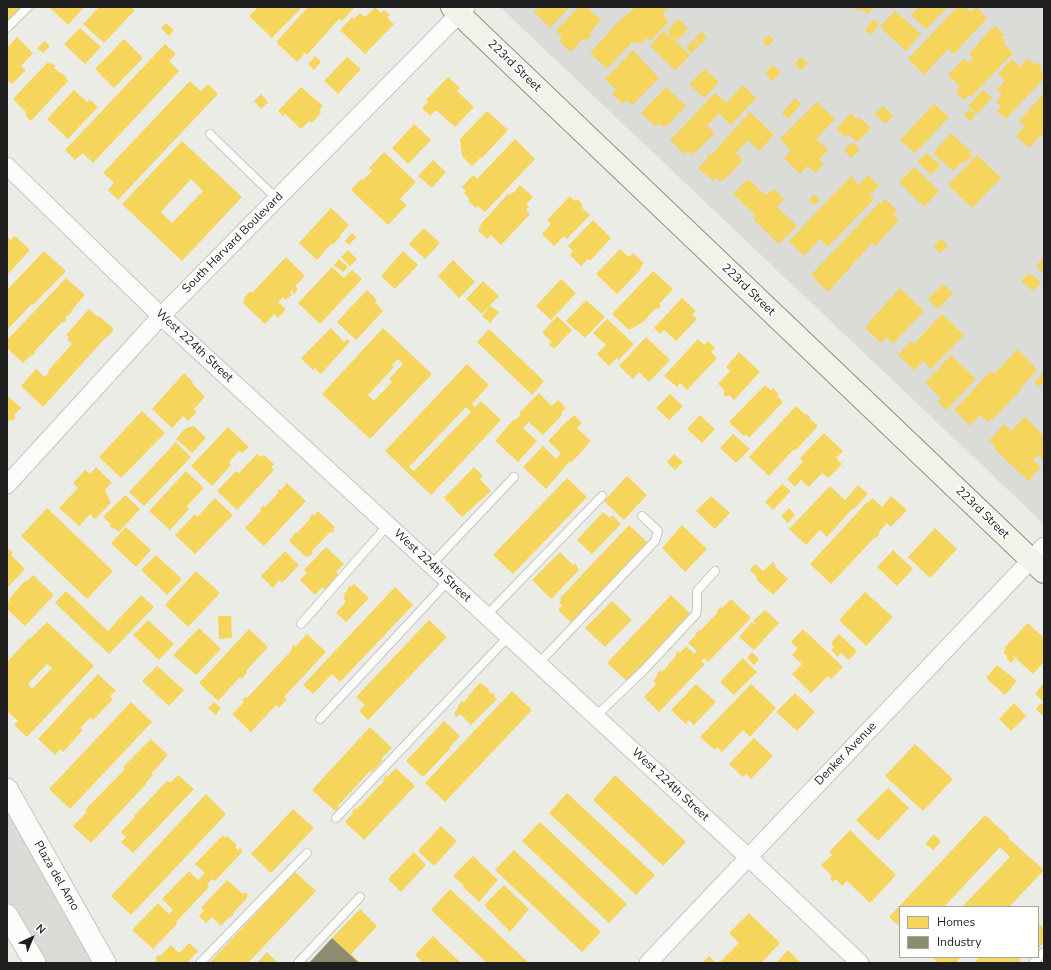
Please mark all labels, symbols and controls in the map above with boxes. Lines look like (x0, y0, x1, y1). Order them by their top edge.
street label: 223rd Street (484, 37, 544, 95)
street label: South Harvard Boulevard (180, 190, 286, 296)
street label: 223rd Street (718, 261, 778, 319)
street label: West 224th Street (152, 307, 236, 385)
street label: 223rd Street (952, 484, 1012, 542)
street label: West 224th Street (390, 527, 474, 605)
street label: Denker Avenue (812, 719, 880, 789)
street label: West 224th Street (628, 746, 712, 824)
street label: Plaza del Amo (30, 839, 82, 913)
legend (899, 906, 1039, 958)
text: Homes (937, 914, 975, 930)
north arrow (12, 918, 52, 958)
text: N (33, 921, 49, 937)
text: Industry (937, 934, 981, 950)

